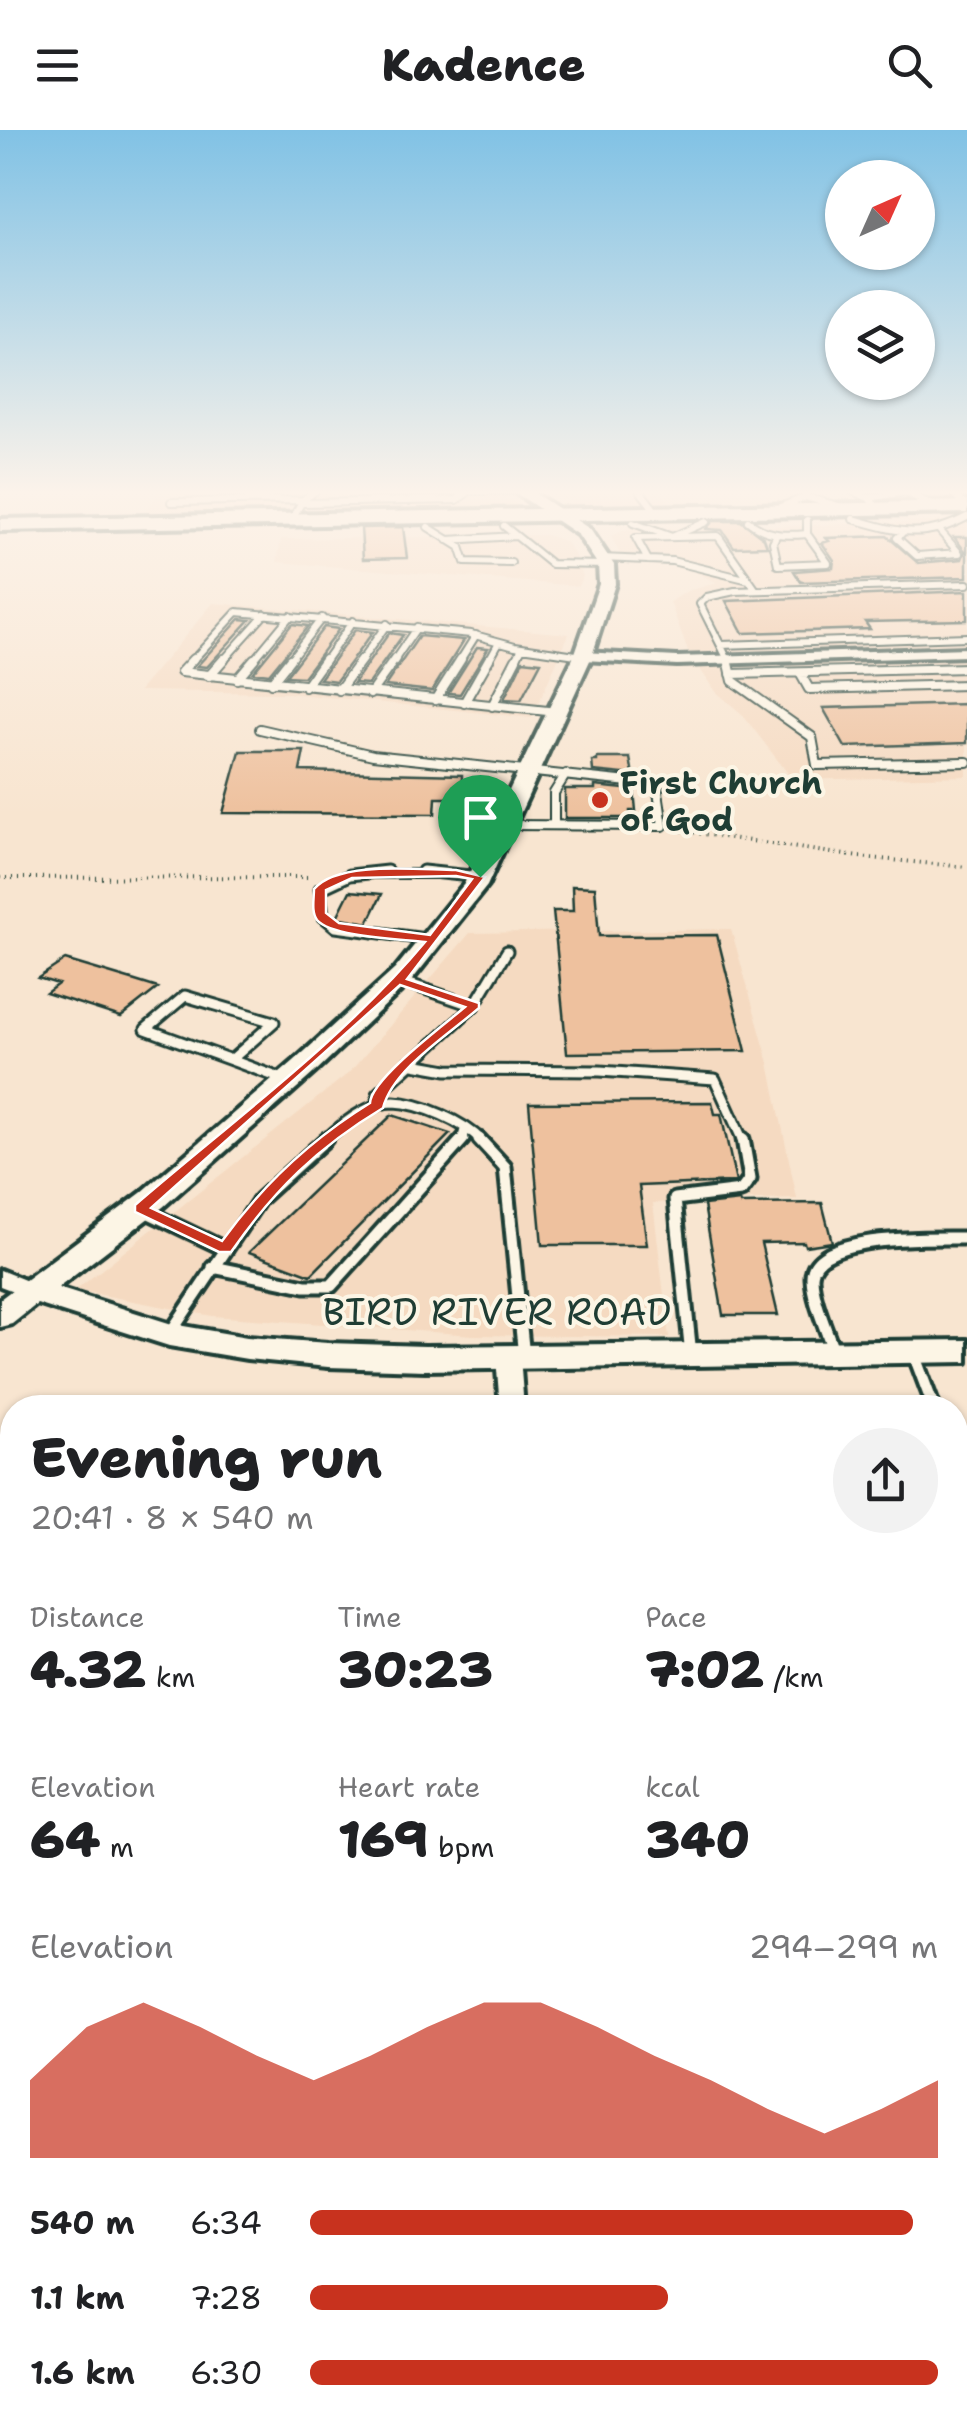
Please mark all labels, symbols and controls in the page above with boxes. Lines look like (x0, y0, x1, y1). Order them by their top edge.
text: Kadence (381, 35, 586, 95)
icon: menu (30, 38, 85, 93)
icon: search (882, 38, 937, 93)
north arrow (825, 160, 935, 270)
map controls (825, 160, 935, 400)
button: layers (825, 290, 935, 400)
place label: First Church of God (620, 761, 822, 841)
pin (438, 775, 523, 878)
marker: First Church of God (589, 789, 611, 811)
icon: arrive (453, 790, 508, 845)
street label: BIRD RIVER ROAD (322, 1286, 672, 1337)
text: Evening run (30, 1421, 382, 1495)
button: share (833, 1428, 938, 1533)
text: 20:41 · 8 × 540 m (30, 1496, 314, 1539)
text: Distance (30, 1598, 145, 1636)
text: Time (338, 1598, 402, 1636)
text: Pace (645, 1598, 707, 1636)
text: 4.32 (30, 1636, 146, 1703)
text: 30:23 (338, 1636, 493, 1703)
text: 7:02 (645, 1636, 764, 1703)
text: km (146, 1658, 195, 1696)
text: /km (764, 1658, 824, 1696)
text: Elevation (30, 1768, 155, 1806)
text: Heart rate (338, 1768, 480, 1806)
text: kcal (645, 1768, 700, 1806)
text: 64 (30, 1806, 100, 1873)
text: 169 (338, 1806, 429, 1873)
text: 340 (645, 1806, 750, 1873)
text: m (100, 1828, 134, 1866)
text: bpm (429, 1828, 494, 1866)
text: Elevation (30, 1925, 173, 1968)
text: 294–299 m (749, 1925, 938, 1968)
text: 540 m (30, 2201, 135, 2244)
text: 6:34 (190, 2201, 262, 2244)
text: 1.1 km (30, 2276, 125, 2319)
text: 7:28 (190, 2276, 262, 2319)
text: 1.6 km (30, 2351, 135, 2394)
text: 6:30 (190, 2351, 263, 2394)

